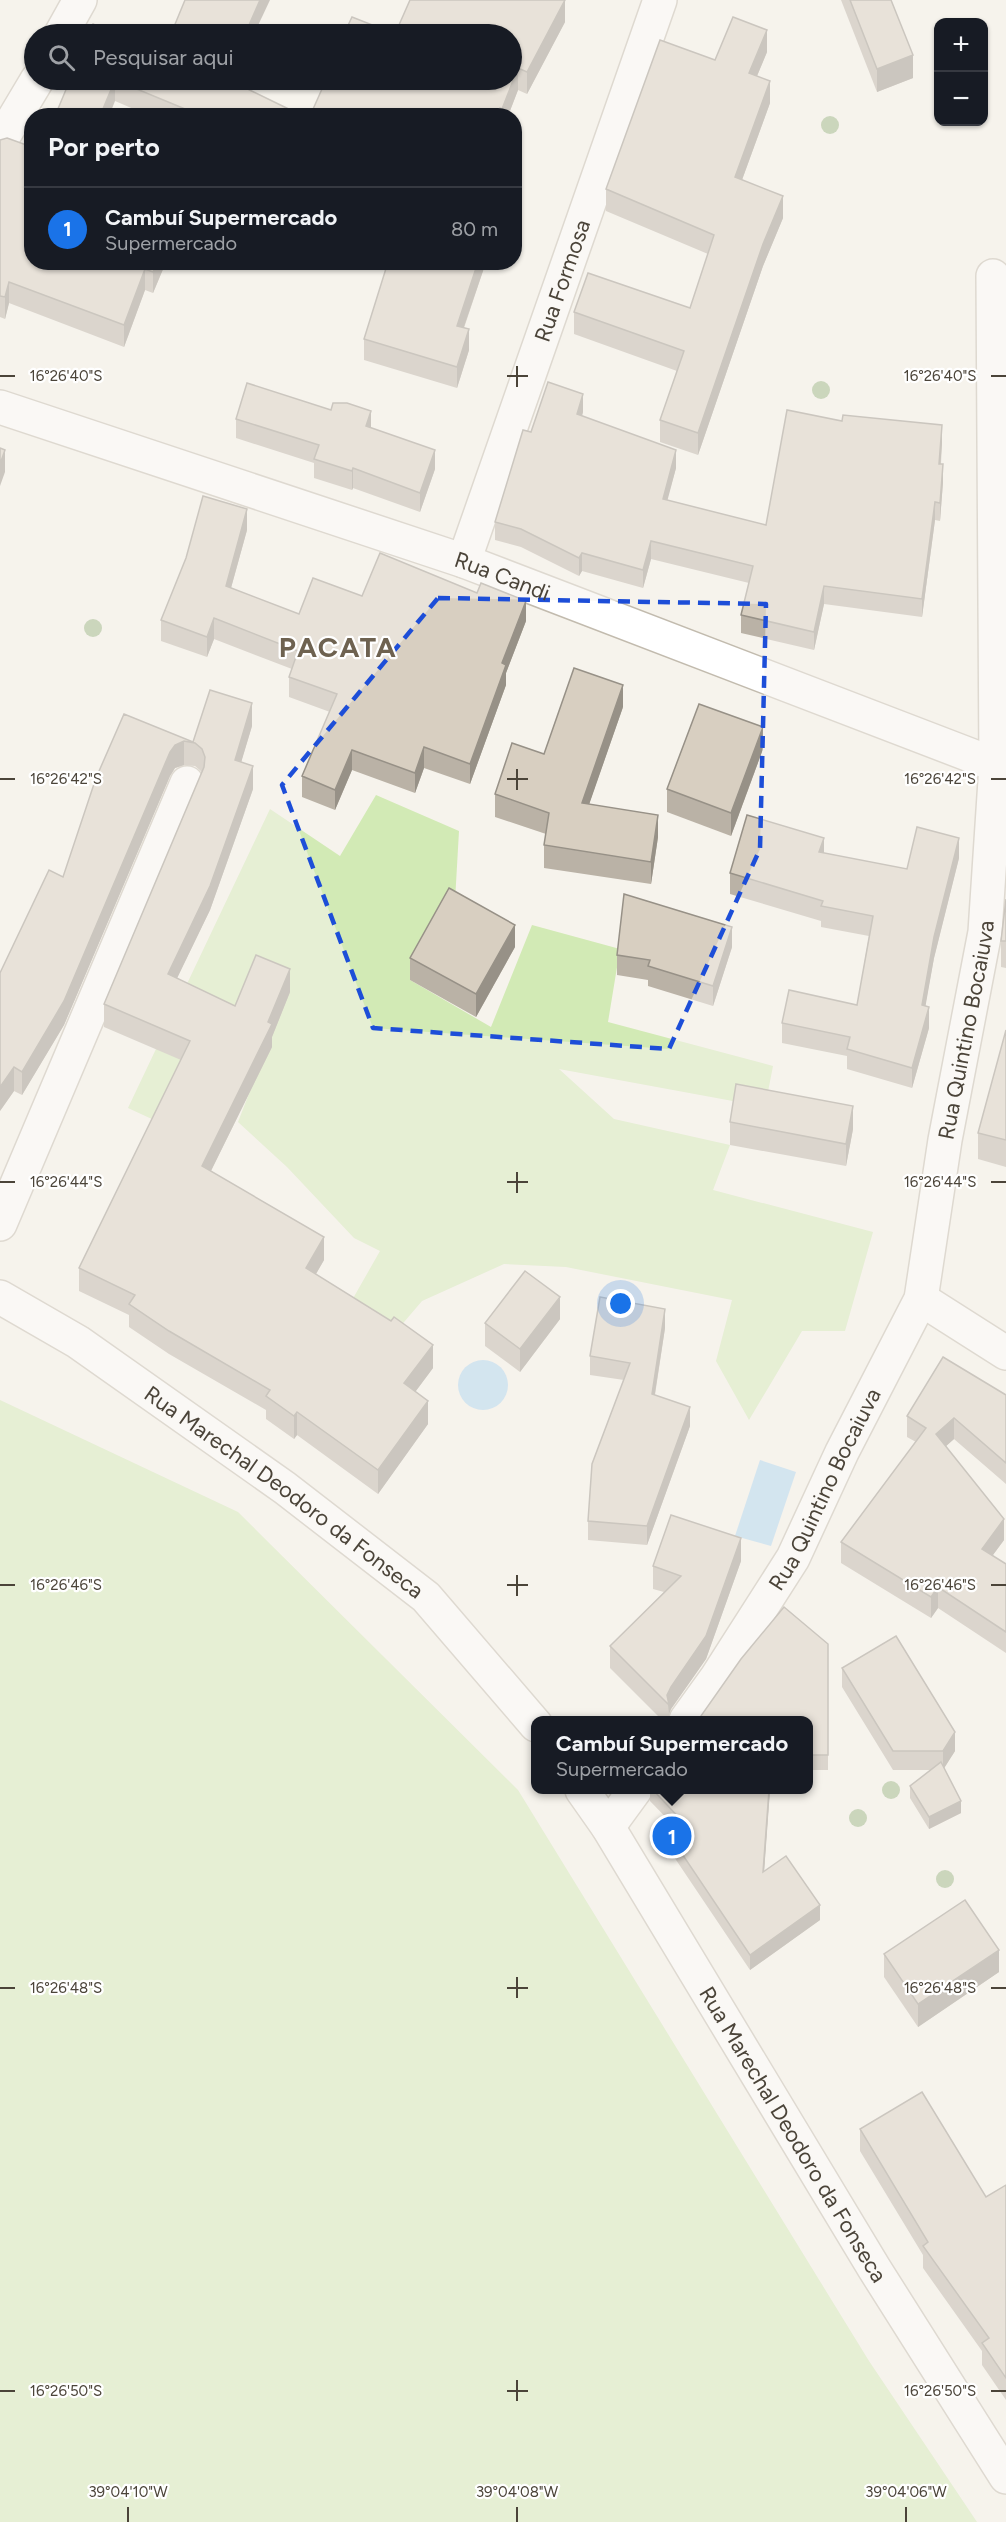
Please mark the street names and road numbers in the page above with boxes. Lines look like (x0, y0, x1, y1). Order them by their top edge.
street label: Rua Formosa (529, 216, 596, 346)
street label: Rua Candi (451, 546, 554, 607)
street label: Rua Quintino Bocaiuva (932, 920, 1000, 1142)
street label: Rua Marechal Deodoro da Fonseca (139, 1380, 429, 1604)
street label: Rua Quintino Bocaiuva (763, 1384, 887, 1595)
street label: Rua Marechal Deodoro da Fonseca (693, 1982, 893, 2287)

